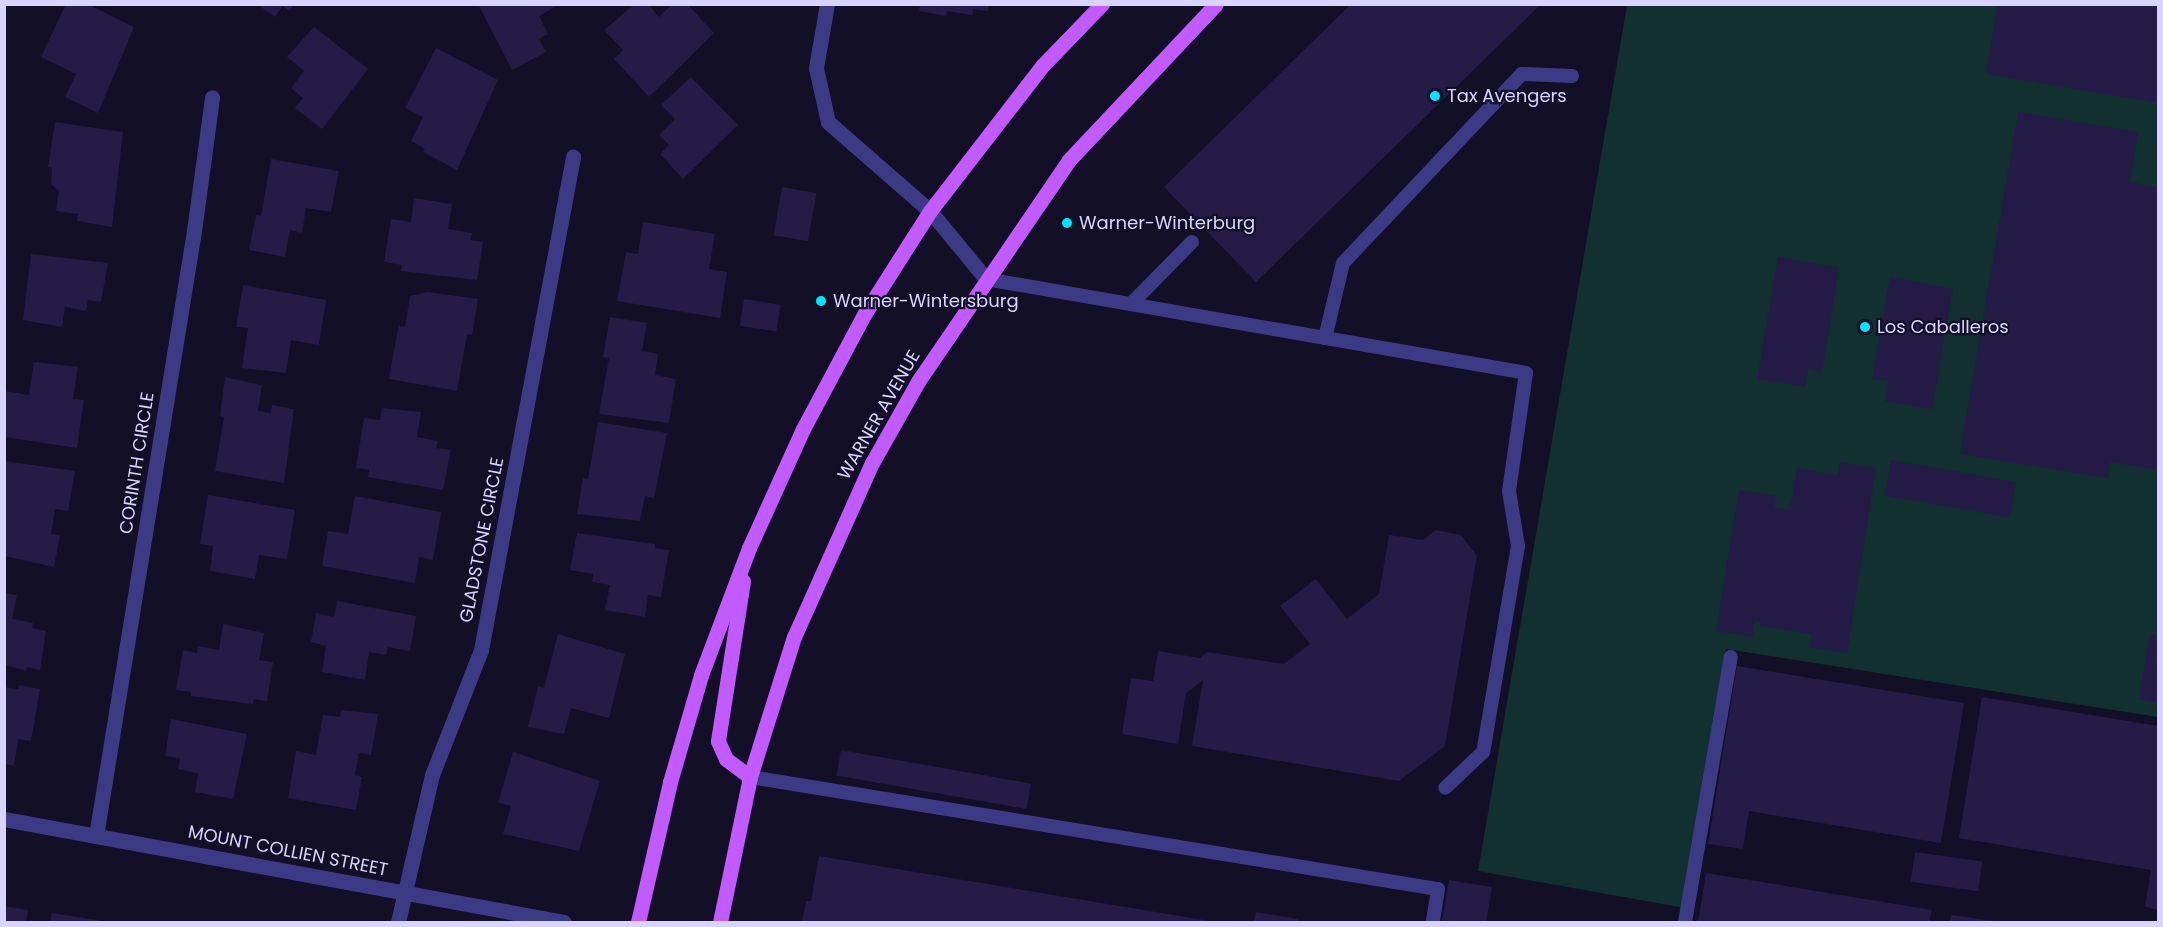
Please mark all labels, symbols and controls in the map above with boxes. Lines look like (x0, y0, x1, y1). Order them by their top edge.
place label: Tax Avengers (1447, 85, 1567, 107)
marker: Tax Avengers (1428, 89, 1442, 103)
place label: Warner-Winterburg (1079, 212, 1255, 234)
marker: Warner-Winterburg (1060, 216, 1074, 230)
place label: Warner-Wintersburg (833, 290, 1019, 312)
marker: Warner-Wintersburg (814, 294, 828, 308)
place label: Los Caballeros (1877, 316, 2009, 338)
marker: Los Caballeros (1858, 320, 1872, 334)
street label: WARNER AVENUE (833, 346, 925, 484)
street label: CORINTH CIRCLE (115, 391, 159, 535)
street label: GLADSTONE CIRCLE (455, 456, 509, 624)
street label: MOUNT COLLIEN STREET (186, 821, 390, 881)

